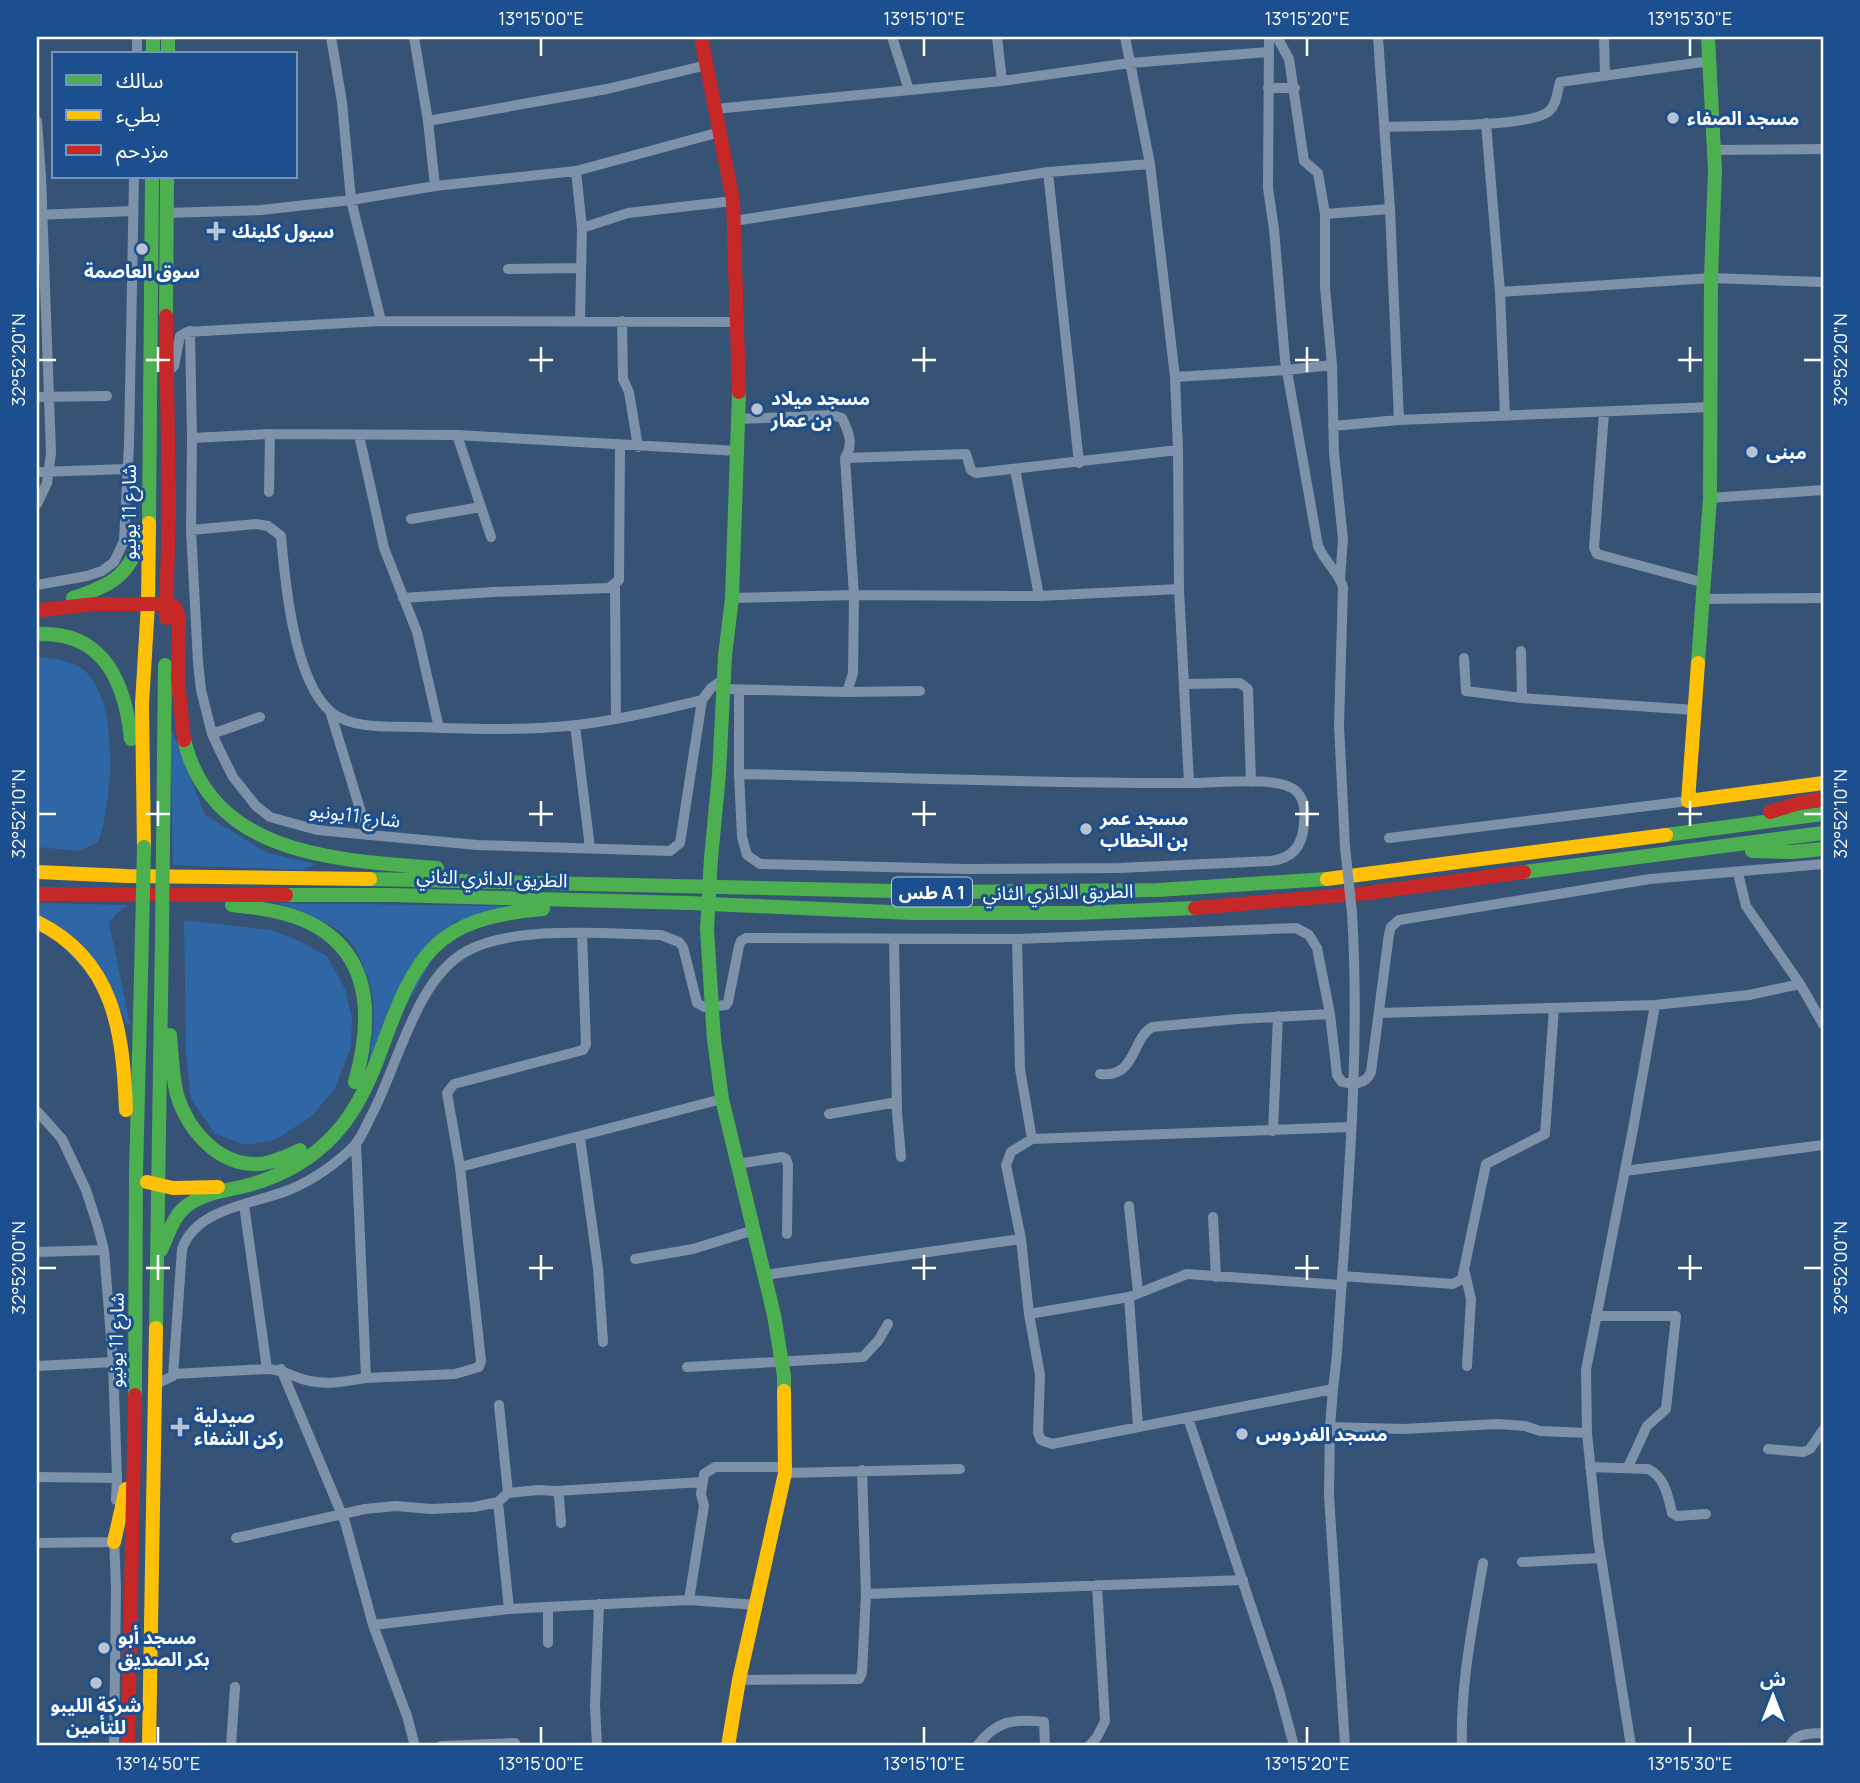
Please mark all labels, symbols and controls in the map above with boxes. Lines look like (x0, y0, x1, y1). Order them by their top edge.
text: 13°15'00"E (498, 6, 584, 30)
text: 13°15'10"E (883, 6, 965, 30)
text: 13°15'20"E (1265, 6, 1349, 30)
text: 13°15'30"E (1648, 6, 1732, 30)
legend (52, 52, 298, 178)
text: سالك (116, 66, 163, 94)
text: بطيء (116, 100, 161, 131)
place label: مسجد الصفاء (1687, 105, 1799, 131)
marker: مسجد الصفاء (1665, 110, 1681, 126)
text: مزدحم (116, 136, 169, 166)
place label: سيول كلينك (232, 218, 334, 244)
marker: سيول كلينك (206, 221, 226, 241)
marker: سوق العاصمة (134, 241, 150, 257)
place label: سوق العاصمة (84, 258, 200, 284)
text: 32°52'20"N (6, 314, 30, 406)
text: 32°52'20"N (1828, 314, 1852, 406)
place label: مسجد ميلاد بن عمار (770, 385, 870, 433)
marker: مسجد ميلاد بن عمار (749, 401, 765, 417)
place label: مبنى (1766, 439, 1807, 465)
marker: مبنى (1744, 444, 1760, 460)
street label: شارع 11 يونيو (116, 464, 143, 560)
text: 32°52'10"N (6, 769, 30, 859)
text: 32°52'10"N (1828, 769, 1852, 859)
street label: شارع 11يونيو (308, 797, 402, 834)
place label: مسجد عمر بن الخطاب (1099, 805, 1188, 853)
marker: مسجد عمر بن الخطاب (1078, 821, 1094, 837)
street label: الطريق الدائري الثاني (416, 862, 568, 896)
road number: طس A 1 (892, 878, 972, 906)
street label: الطريق الدائري الثاني (982, 878, 1134, 909)
text: 32°52'00"N (6, 1221, 30, 1315)
text: 32°52'00"N (1828, 1221, 1852, 1315)
street label: شارع 11 يونيو (102, 1292, 131, 1388)
place label: صيدلية ركن الشفاء (194, 1403, 284, 1451)
marker: صيدلية ركن الشفاء (172, 1419, 188, 1435)
place label: مسجد الفردوس (1256, 1421, 1388, 1447)
marker: مسجد الفردوس (1234, 1426, 1250, 1442)
place label: مسجد أبو بكر الصديق (118, 1624, 210, 1672)
marker: مسجد أبو بكر الصديق (96, 1640, 112, 1656)
north arrow (1738, 1660, 1808, 1730)
text: ش (1760, 1666, 1786, 1692)
marker: شركة الليبو للتأمين (88, 1675, 104, 1691)
place label: شركة الليبو للتأمين (50, 1692, 142, 1740)
text: 13°14'50"E (116, 1751, 200, 1775)
text: 13°15'00"E (498, 1751, 584, 1775)
text: 13°15'10"E (883, 1751, 965, 1775)
text: 13°15'20"E (1265, 1751, 1349, 1775)
text: 13°15'30"E (1648, 1751, 1732, 1775)

